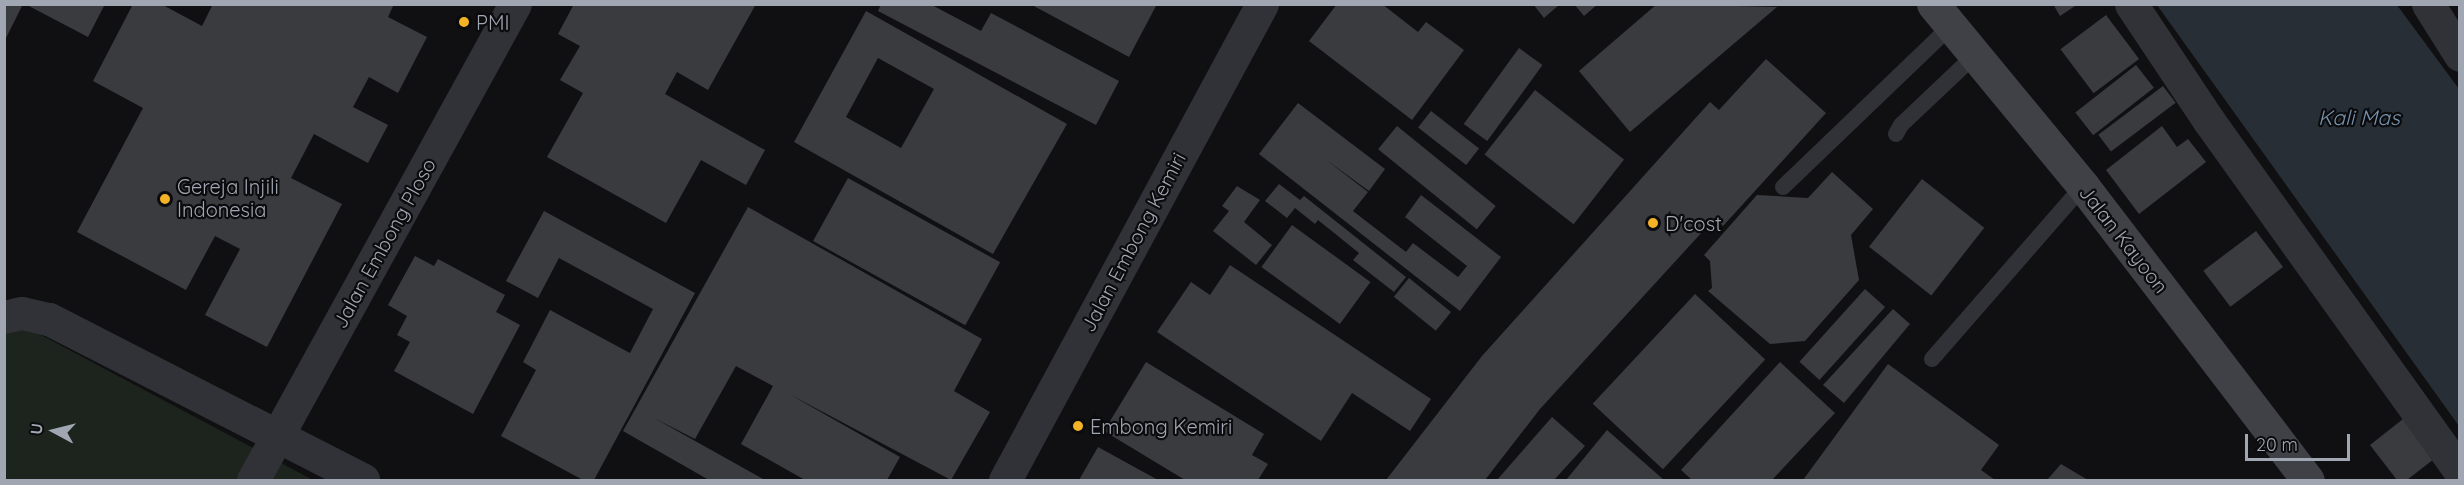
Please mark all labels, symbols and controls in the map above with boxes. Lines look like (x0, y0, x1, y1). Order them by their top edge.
place label: PMI (476, 10, 509, 34)
marker: PMI (457, 15, 471, 29)
water label: Kali Mas (2318, 104, 2400, 130)
street label: Jalan Embong Kemiri (1076, 148, 1190, 336)
street label: Jalan Embong Ploso (327, 154, 441, 332)
place label: Gereja Injili Indonesia (177, 175, 279, 222)
street label: Jalan Kayoon (2075, 180, 2173, 298)
marker: Gereja Injili Indonesia (158, 192, 172, 206)
place label: D'cost (1665, 211, 1722, 235)
marker: D'cost (1646, 216, 1660, 230)
north arrow (24, 401, 84, 461)
place label: Embong Kemiri (1090, 414, 1232, 438)
marker: Embong Kemiri (1071, 419, 1085, 433)
text: U (26, 422, 47, 436)
scale bar (2248, 422, 2353, 460)
text: 20 m (2256, 433, 2298, 456)

